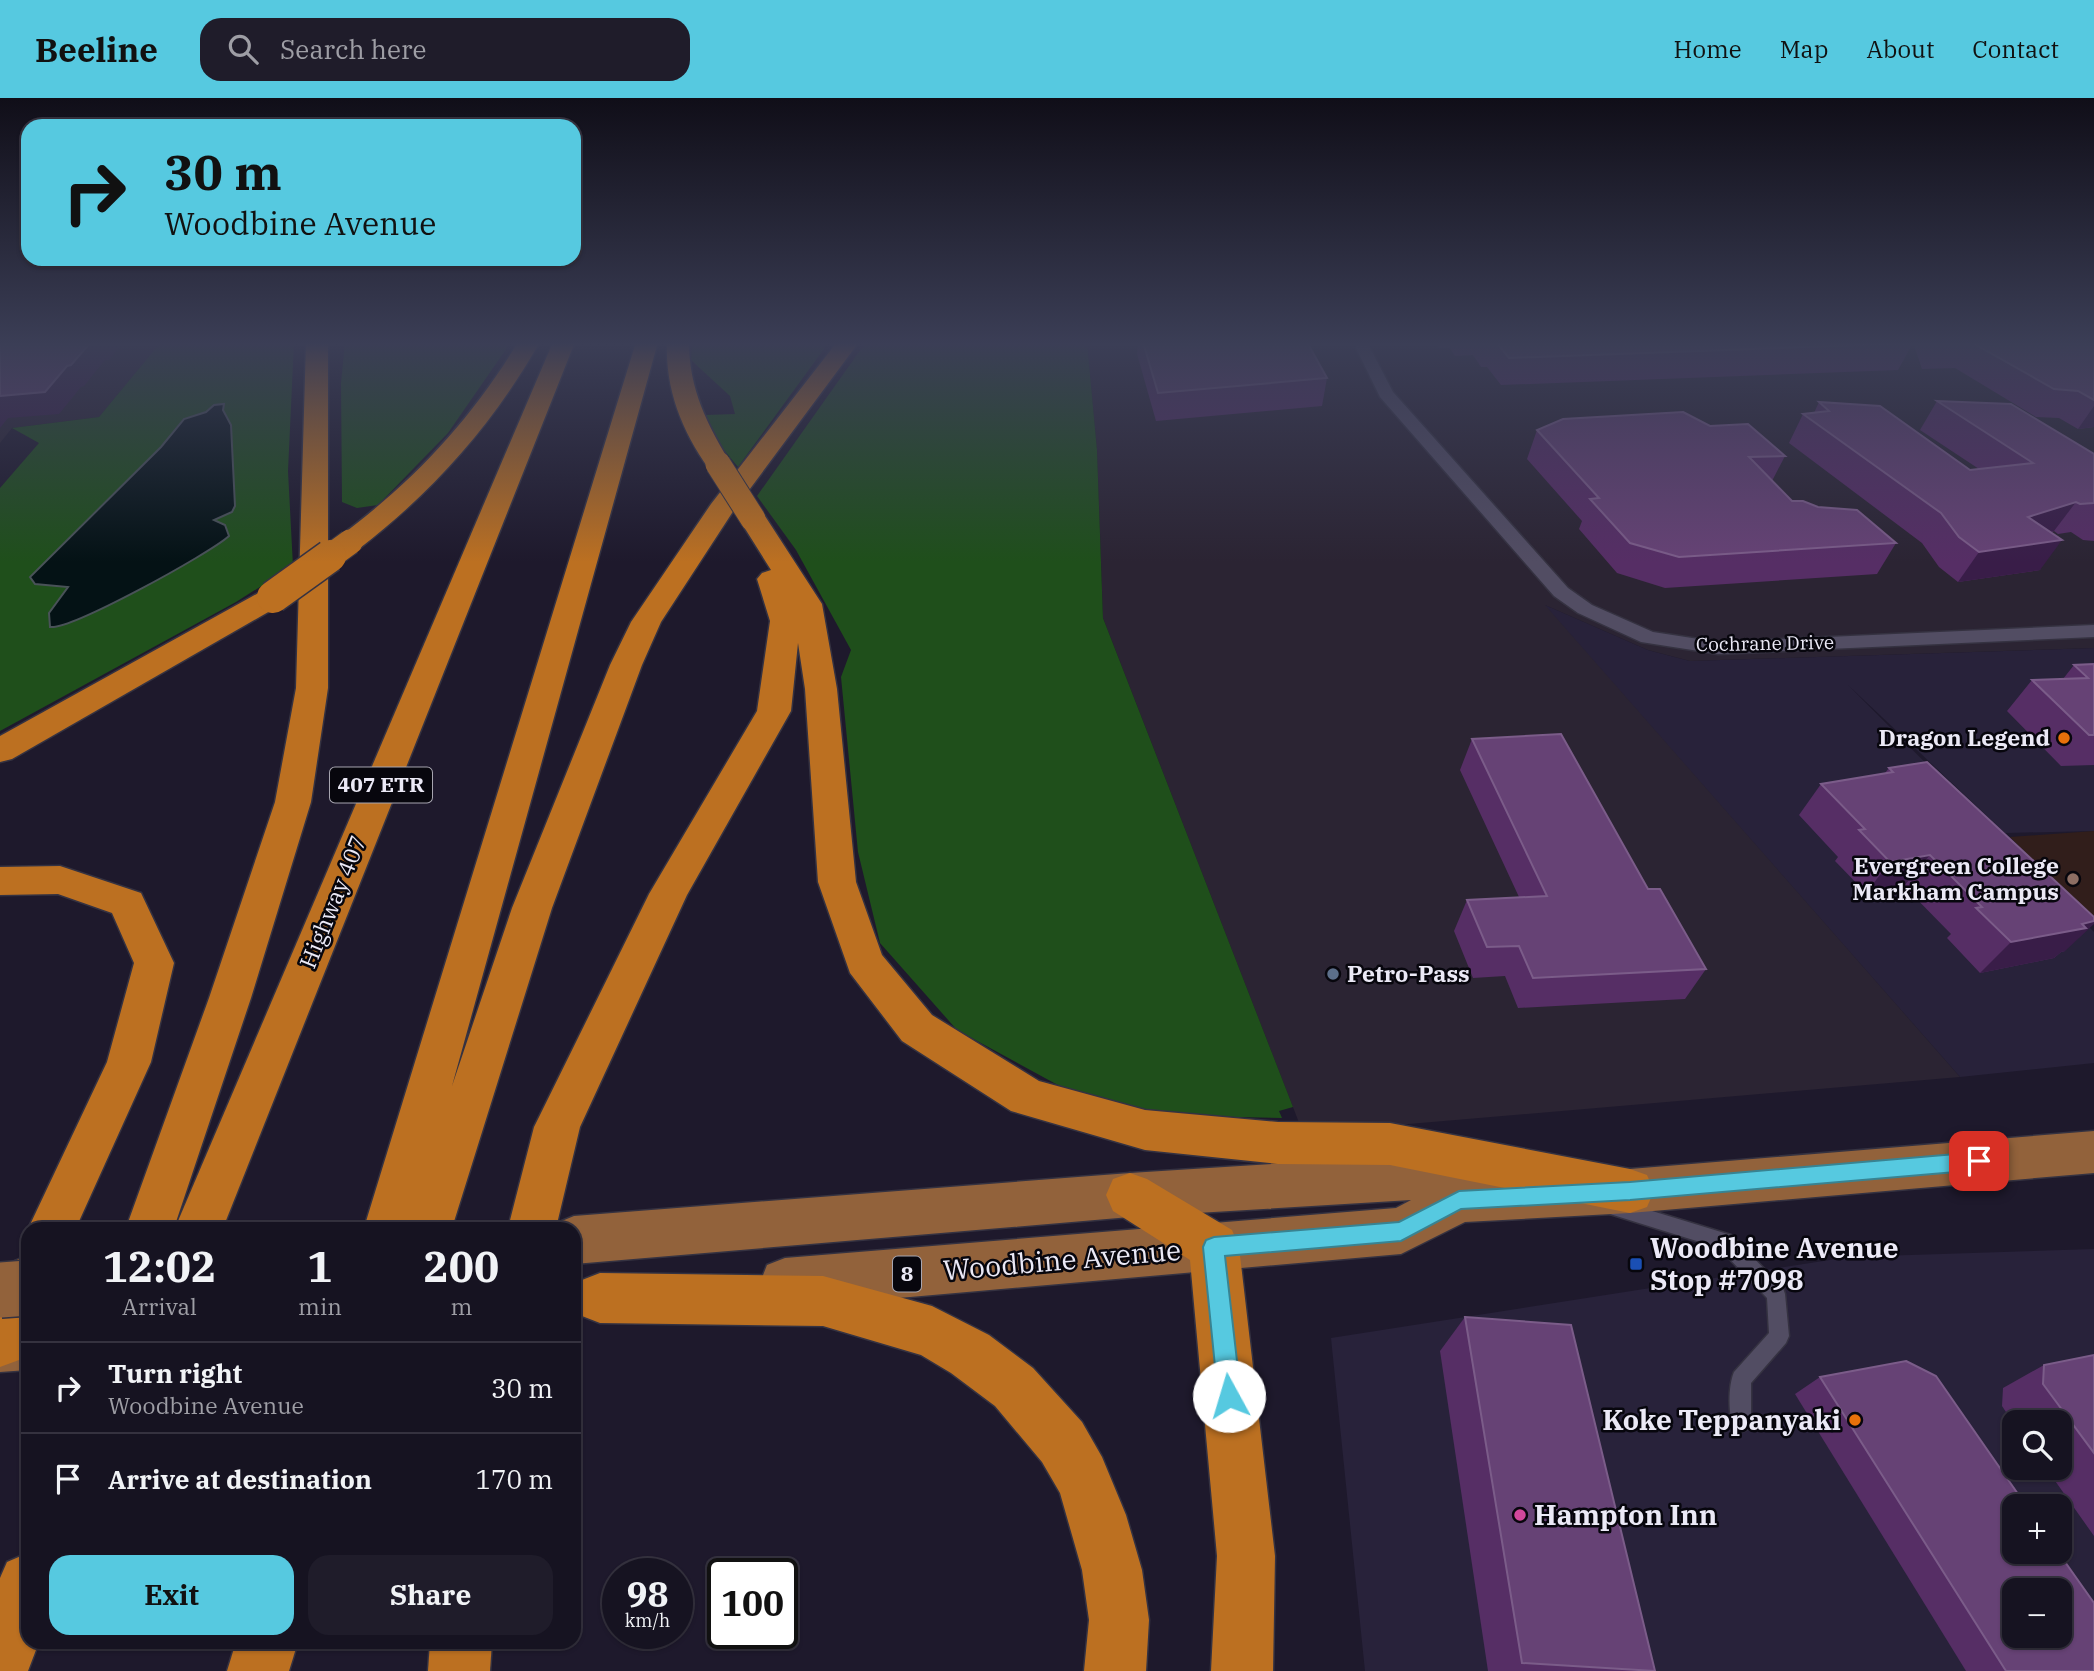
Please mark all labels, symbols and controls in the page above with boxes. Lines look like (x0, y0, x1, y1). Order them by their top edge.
search box (200, 18, 690, 81)
text: Beeline (35, 28, 158, 71)
icon: search (224, 30, 262, 68)
text: Search here (280, 32, 426, 66)
text: Home (1674, 33, 1742, 65)
text: Map (1780, 33, 1828, 65)
text: About (1866, 33, 1934, 65)
text: Contact (1972, 33, 2059, 65)
text: 30 m (164, 140, 282, 203)
icon: right (49, 147, 140, 238)
text: Woodbine Avenue (164, 202, 436, 244)
street label: Cochrane Drive (1696, 630, 1834, 656)
place label: Dragon Legend (1878, 722, 2050, 752)
marker: Dragon Legend (2056, 730, 2072, 746)
road number: 407 ETR (330, 768, 432, 802)
street label: Highway 407 (292, 831, 372, 973)
place label: Evergreen College Markham Campus (1852, 850, 2059, 906)
marker: Evergreen College Markham Campus (2065, 871, 2081, 887)
place label: Petro-Pass (1347, 958, 1470, 988)
marker: Petro-Pass (1325, 966, 1341, 982)
pin (1949, 1131, 2009, 1191)
icon: arrive (1960, 1142, 1998, 1180)
place label: Woodbine Avenue Stop #7098 (1650, 1229, 1899, 1298)
street label: Woodbine Avenue (942, 1231, 1182, 1288)
text: 12:02 (103, 1239, 216, 1294)
text: 1 (307, 1239, 333, 1294)
text: 200 (424, 1239, 499, 1294)
road number: 8 (893, 1256, 921, 1292)
marker: Woodbine Avenue Stop #7098 (1628, 1256, 1644, 1272)
text: Arrival (122, 1291, 197, 1321)
text: min (298, 1291, 342, 1321)
text: m (450, 1291, 472, 1321)
text: Turn right (108, 1356, 242, 1390)
position arrow (1192, 1359, 1266, 1433)
icon: right (49, 1369, 87, 1407)
text: 30 m (491, 1371, 553, 1405)
text: Woodbine Avenue (108, 1390, 304, 1420)
place label: Koke Teppanyaki (1602, 1401, 1841, 1438)
map controls (2002, 1410, 2072, 1648)
button: search (2002, 1410, 2072, 1480)
marker: Koke Teppanyaki (1847, 1412, 1863, 1428)
icon: arrive (49, 1460, 87, 1498)
text: Arrive at destination (108, 1462, 372, 1496)
text: 170 m (475, 1462, 553, 1496)
button: + (2002, 1494, 2072, 1564)
place label: Hampton Inn (1534, 1496, 1717, 1533)
marker: Hampton Inn (1512, 1507, 1528, 1523)
button: Exit (49, 1555, 294, 1635)
button: Share (308, 1555, 553, 1635)
speed limit sign: 100 (707, 1558, 798, 1649)
text: 98 (626, 1571, 669, 1617)
button: − (2002, 1578, 2072, 1648)
text: km/h (625, 1609, 670, 1632)

